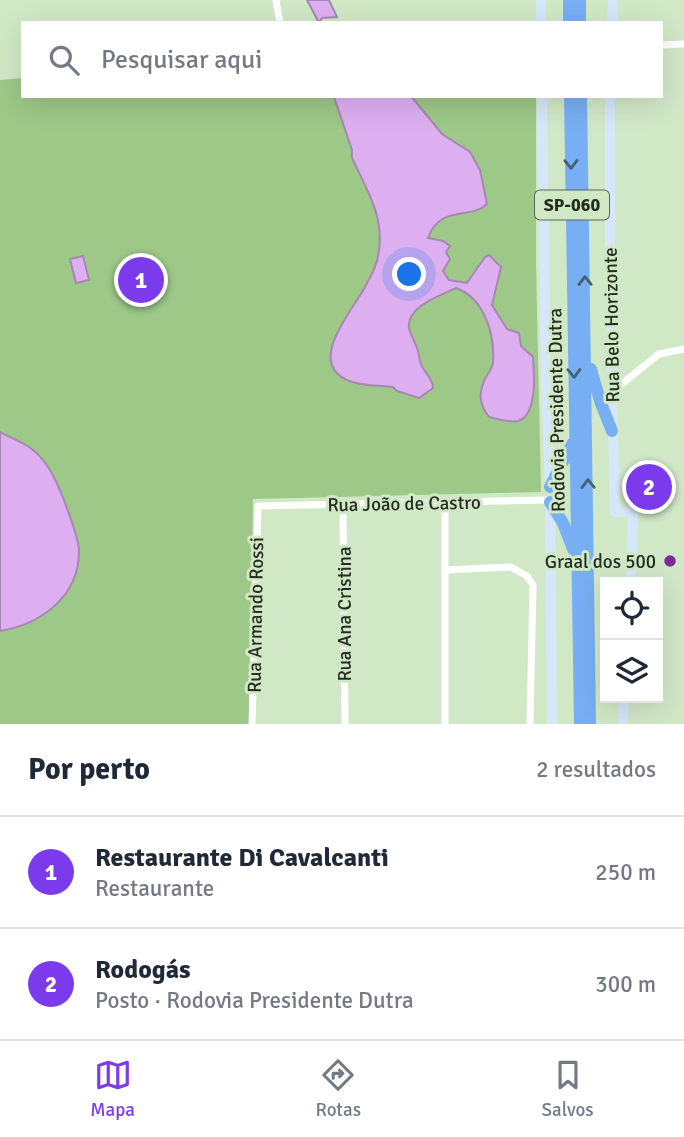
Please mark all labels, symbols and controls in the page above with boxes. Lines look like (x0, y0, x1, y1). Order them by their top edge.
search box (21, 21, 663, 98)
icon: search (45, 41, 83, 79)
text: Pesquisar aqui (101, 44, 262, 76)
one-way arrow (563, 160, 579, 170)
road number: SP-060 (535, 190, 609, 220)
street label: Rua Belo Horizonte (599, 247, 625, 403)
pin: 1 (118, 254, 164, 306)
your location (392, 257, 426, 291)
one-way arrow (577, 276, 593, 286)
street label: Rodovia Presidente Dutra (543, 308, 571, 512)
one-way arrow (567, 368, 582, 379)
pin: 2 (626, 461, 672, 513)
one-way arrow (580, 479, 596, 489)
street label: Rua João de Castro (327, 491, 481, 517)
street label: Rua Armando Rossi (243, 537, 269, 693)
street label: Rua Ana Cristina (333, 546, 357, 682)
place label: Graal dos 500 (545, 550, 656, 574)
marker: Graal dos 500 (662, 553, 678, 569)
map controls (600, 577, 663, 703)
button: locate (600, 577, 663, 640)
button: layers (600, 640, 663, 703)
text: Por perto (28, 751, 150, 788)
text: 2 resultados (536, 755, 656, 784)
text: Restaurante Di Cavalcanti (95, 842, 389, 874)
text: 1 (45, 858, 57, 887)
text: 250 m (595, 858, 656, 887)
text: Restaurante (95, 874, 214, 903)
text: Rodogás (95, 954, 191, 986)
text: 2 (45, 970, 57, 999)
text: 300 m (595, 970, 656, 999)
text: Posto · Rodovia Presidente Dutra (95, 986, 414, 1015)
tab: Mapa (90, 1056, 135, 1122)
tab: Rotas (316, 1056, 361, 1122)
tab: Salvos (542, 1056, 594, 1122)

